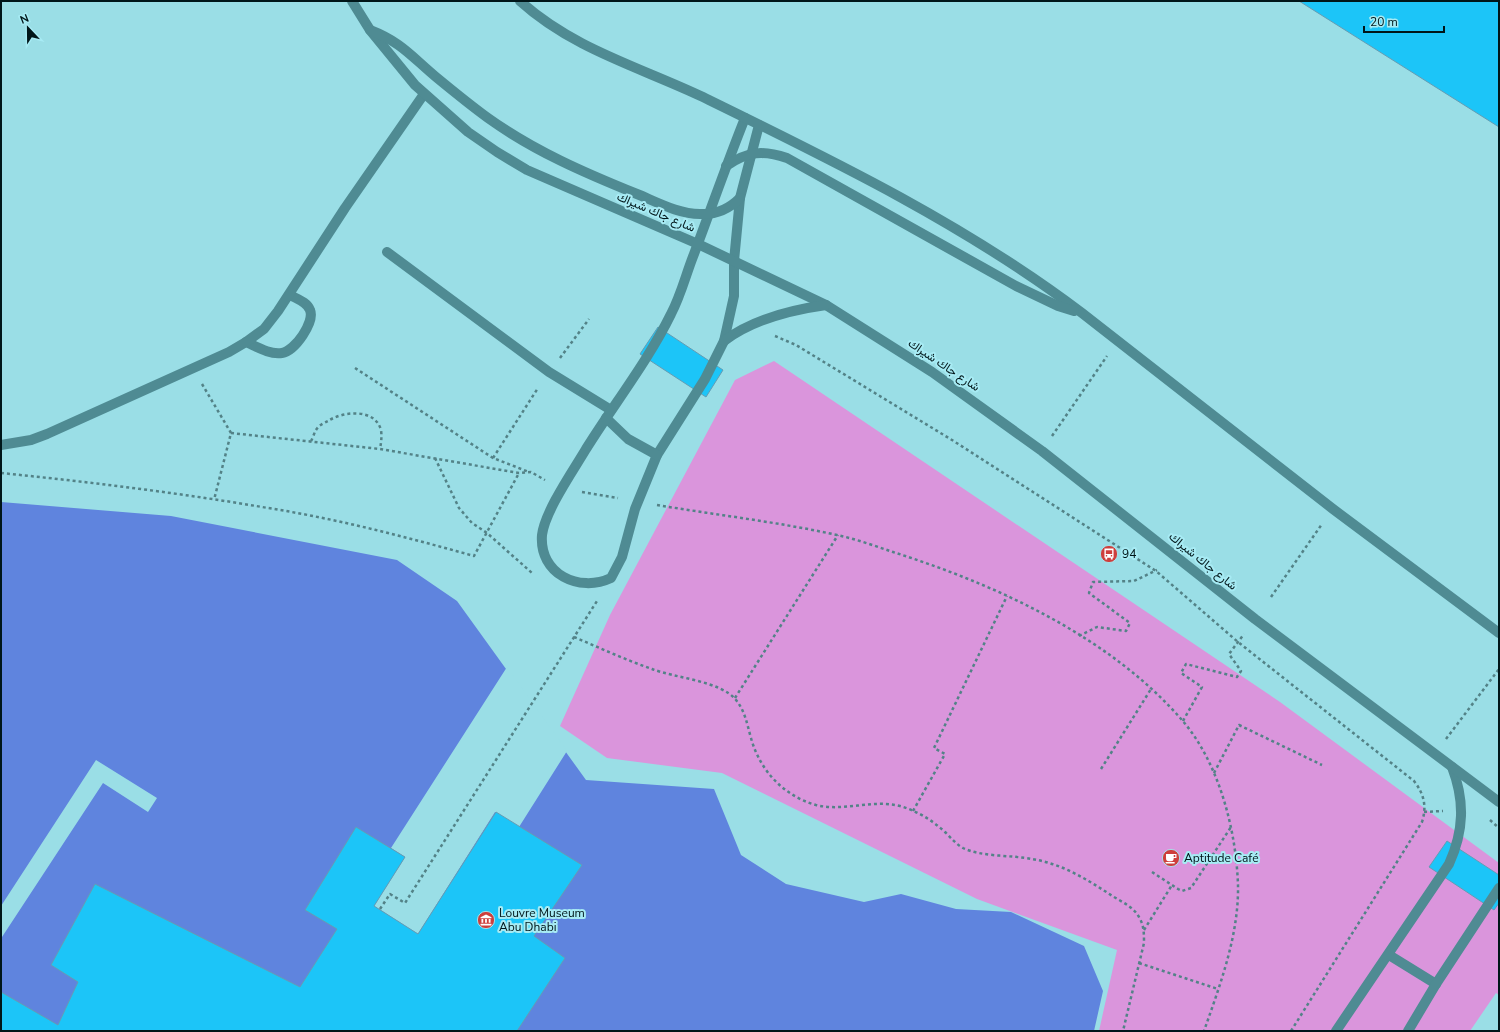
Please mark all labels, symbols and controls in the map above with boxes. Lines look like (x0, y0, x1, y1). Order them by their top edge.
north arrow (8, 8, 48, 48)
scale bar (1364, 8, 1444, 34)
text: N (18, 11, 31, 28)
text: 20 m (1370, 14, 1398, 30)
street label: شارع جاك شيراك (614, 188, 698, 237)
street label: شارع جاك شيراك (904, 335, 983, 396)
street label: شارع جاك شيراك (1165, 529, 1240, 594)
bus stop icon: 94 (1099, 544, 1119, 564)
place label: 94 (1122, 546, 1136, 562)
cafe icon: Aptitude Café (1161, 848, 1181, 868)
place label: Aptitude Café (1184, 850, 1259, 866)
place label: Louvre Museum Abu Dhabi (499, 905, 585, 935)
museum icon: Louvre Museum Abu Dhabi (476, 910, 496, 930)

